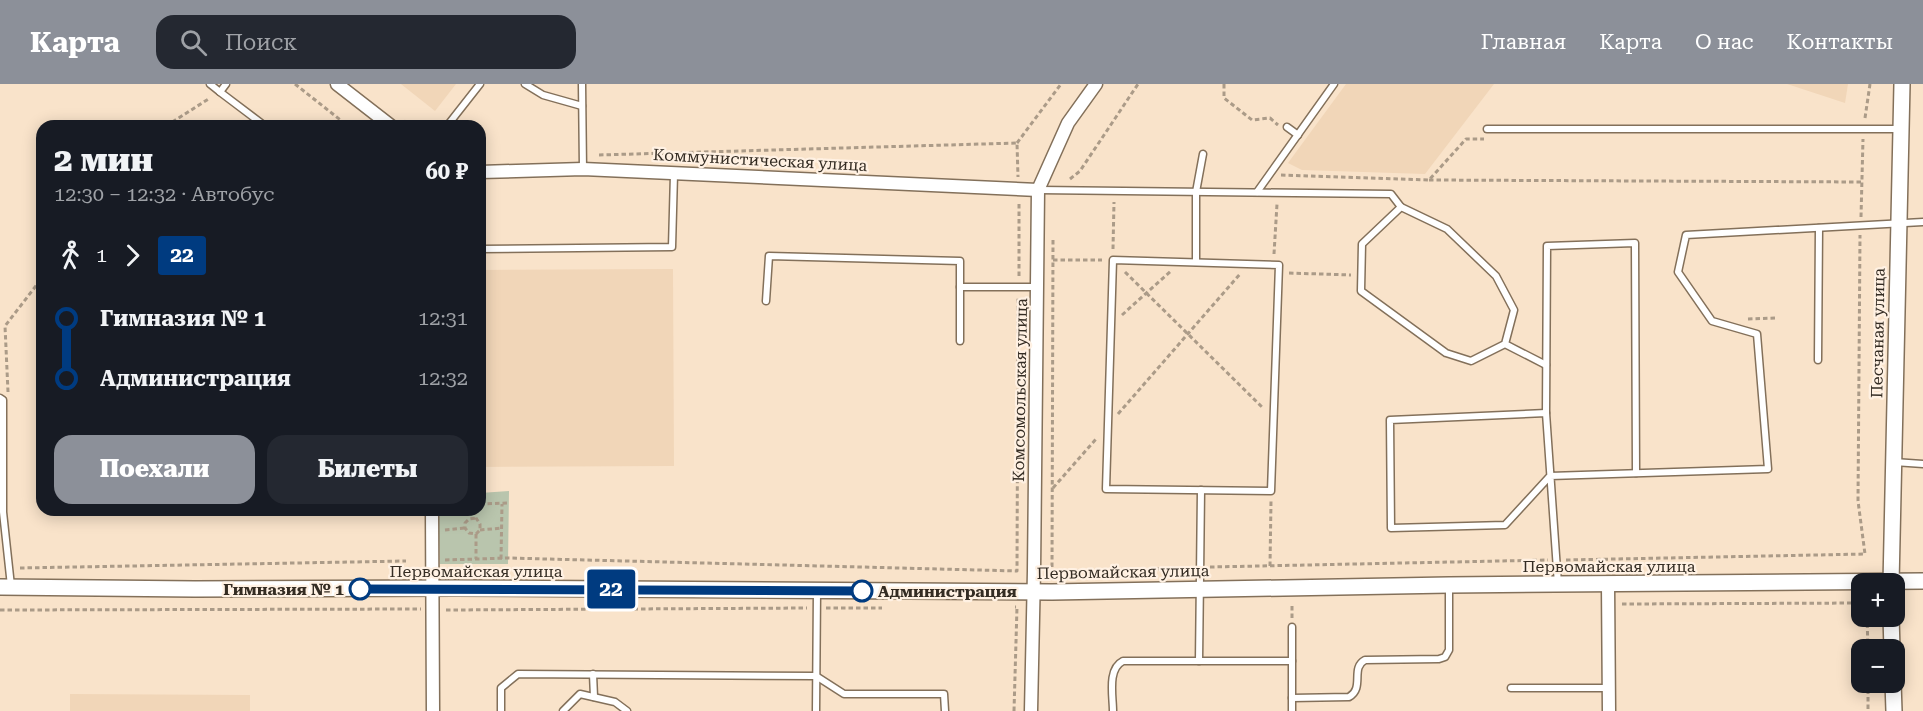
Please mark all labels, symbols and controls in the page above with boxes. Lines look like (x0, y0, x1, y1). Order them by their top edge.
search box (156, 15, 576, 69)
text: Карта (30, 26, 120, 59)
icon: search (177, 26, 210, 59)
text: Поиск (225, 30, 297, 55)
text: Главная (1481, 30, 1566, 54)
text: Карта (1599, 30, 1662, 54)
text: О нас (1695, 30, 1754, 54)
text: Контакты (1787, 30, 1893, 54)
text: 2 мин (54, 140, 153, 179)
street label: Коммунистическая улица (652, 145, 868, 175)
text: 60 ₽ (425, 159, 468, 184)
text: 12:30 – 12:32 · Автобус (54, 182, 274, 206)
icon: walk (54, 239, 87, 272)
icon: forward (116, 239, 149, 272)
text: 1 (96, 243, 107, 267)
text: 22 (170, 243, 194, 267)
street label: Песчаная улица (1867, 267, 1889, 398)
street label: Комсомольская улица (1009, 298, 1031, 482)
text: Гимназия № 1 (100, 306, 266, 331)
text: 12:31 (418, 306, 468, 330)
text: Администрация (100, 366, 291, 391)
text: 12:32 (418, 366, 468, 390)
button: Поехали (54, 435, 255, 504)
button: Билеты (267, 435, 468, 504)
street label: Первомайская улица (1523, 557, 1696, 576)
street label: Первомайская улица (1036, 561, 1210, 583)
street label: Первомайская улица (390, 562, 563, 581)
line badge: 22 (584, 570, 638, 608)
map controls (1851, 573, 1905, 693)
button: + (1851, 573, 1905, 627)
text: 22 (599, 577, 623, 601)
marker: Гимназия № 1 (349, 578, 371, 600)
place label: Гимназия № 1 (223, 580, 344, 599)
marker: Администрация (851, 580, 873, 602)
place label: Администрация (878, 582, 1017, 601)
button: − (1851, 639, 1905, 693)

